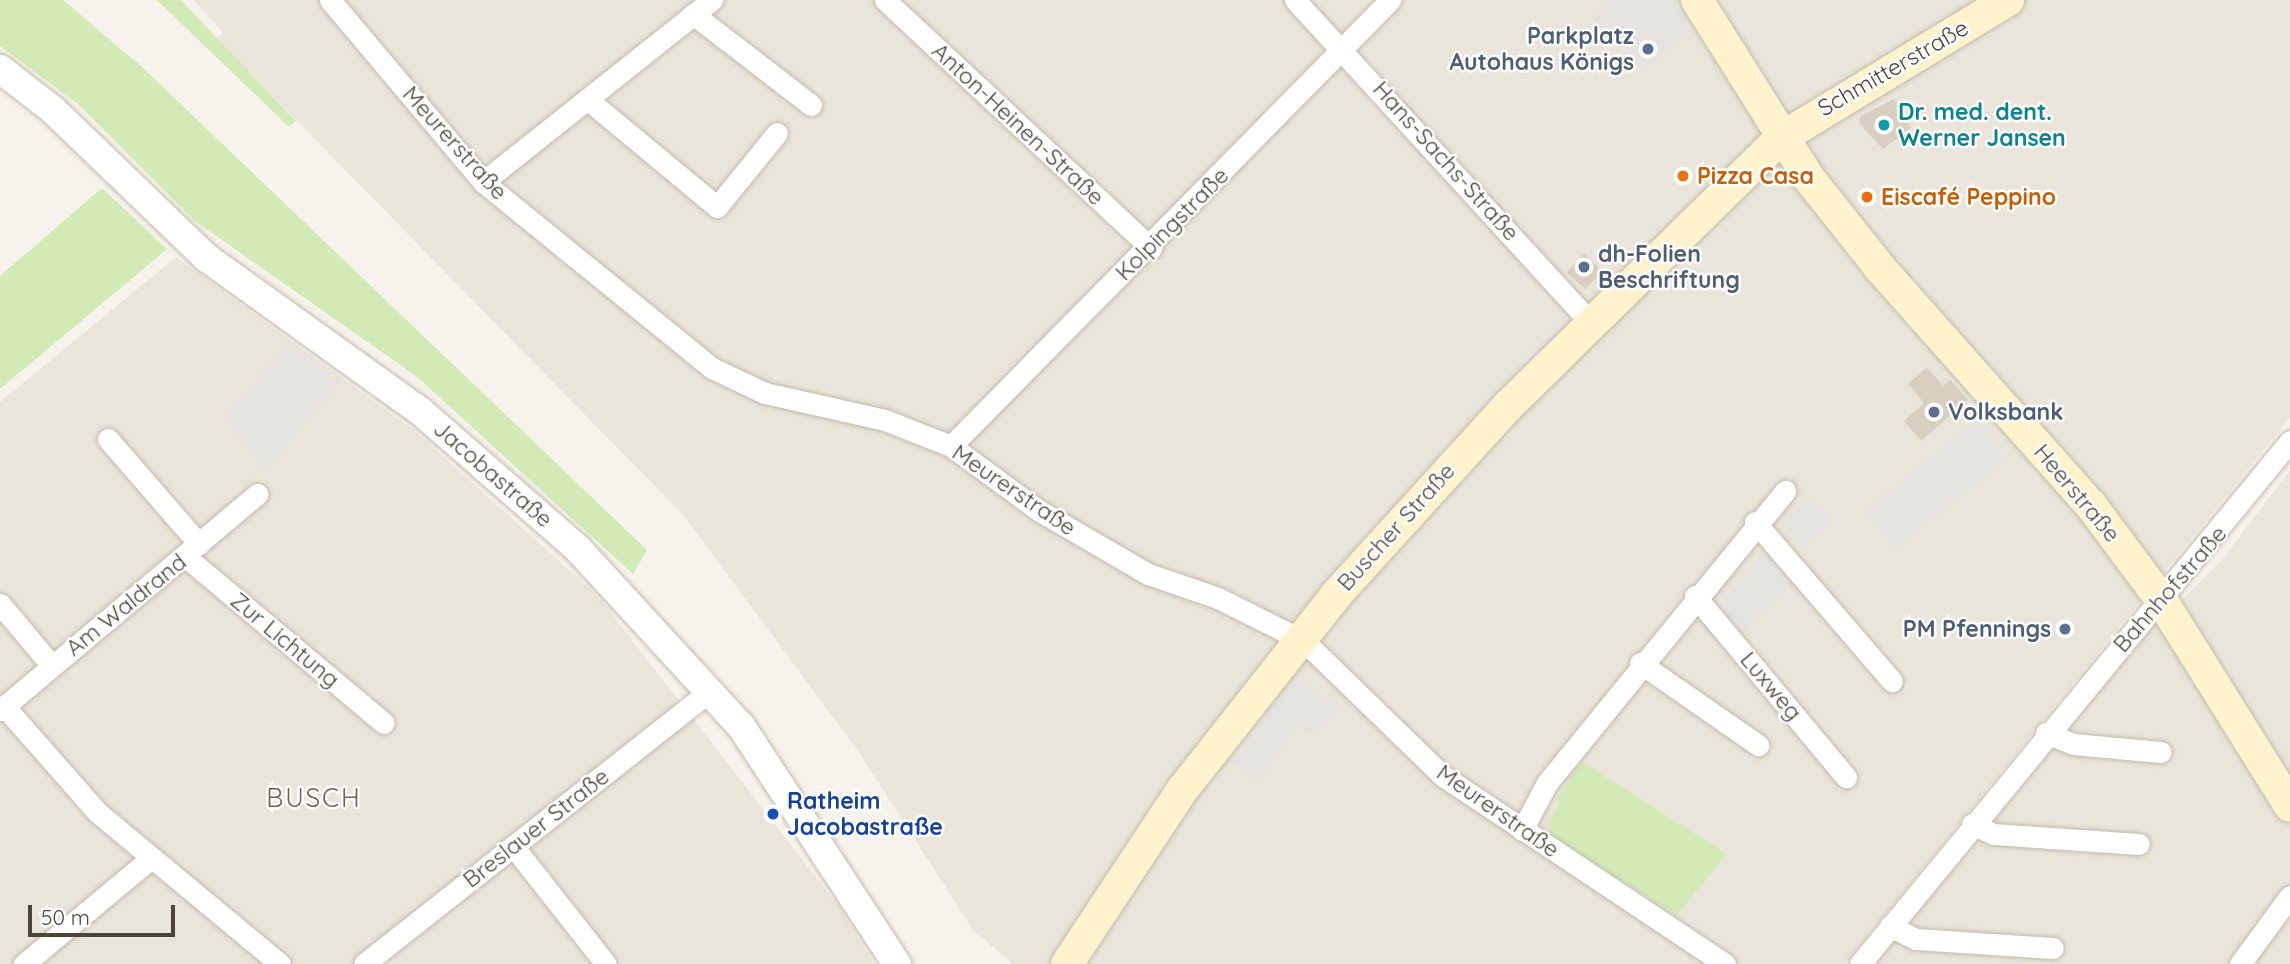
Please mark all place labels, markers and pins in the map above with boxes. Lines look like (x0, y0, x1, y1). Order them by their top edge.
place label: Parkplatz Autohaus Königs (1450, 22, 1634, 76)
marker: Parkplatz Autohaus Königs (1640, 41, 1656, 57)
place label: Dr. med. dent. Werner Jansen (1898, 98, 2066, 152)
marker: Dr. med. dent. Werner Jansen (1876, 117, 1892, 133)
place label: Pizza Casa (1697, 162, 1814, 190)
marker: Pizza Casa (1675, 168, 1691, 184)
place label: Eiscafé Peppino (1881, 183, 2056, 211)
marker: Eiscafé Peppino (1859, 189, 1875, 205)
place label: dh-Folien Beschriftung (1598, 240, 1740, 294)
marker: dh-Folien Beschriftung (1576, 259, 1592, 275)
place label: Volksbank (1948, 398, 2063, 426)
marker: Volksbank (1926, 404, 1942, 420)
place label: PM Pfennings (1903, 615, 2051, 643)
marker: PM Pfennings (2057, 621, 2073, 637)
place label: Ratheim Jacobastraße (787, 787, 943, 841)
marker: Ratheim Jacobastraße (765, 806, 781, 822)

